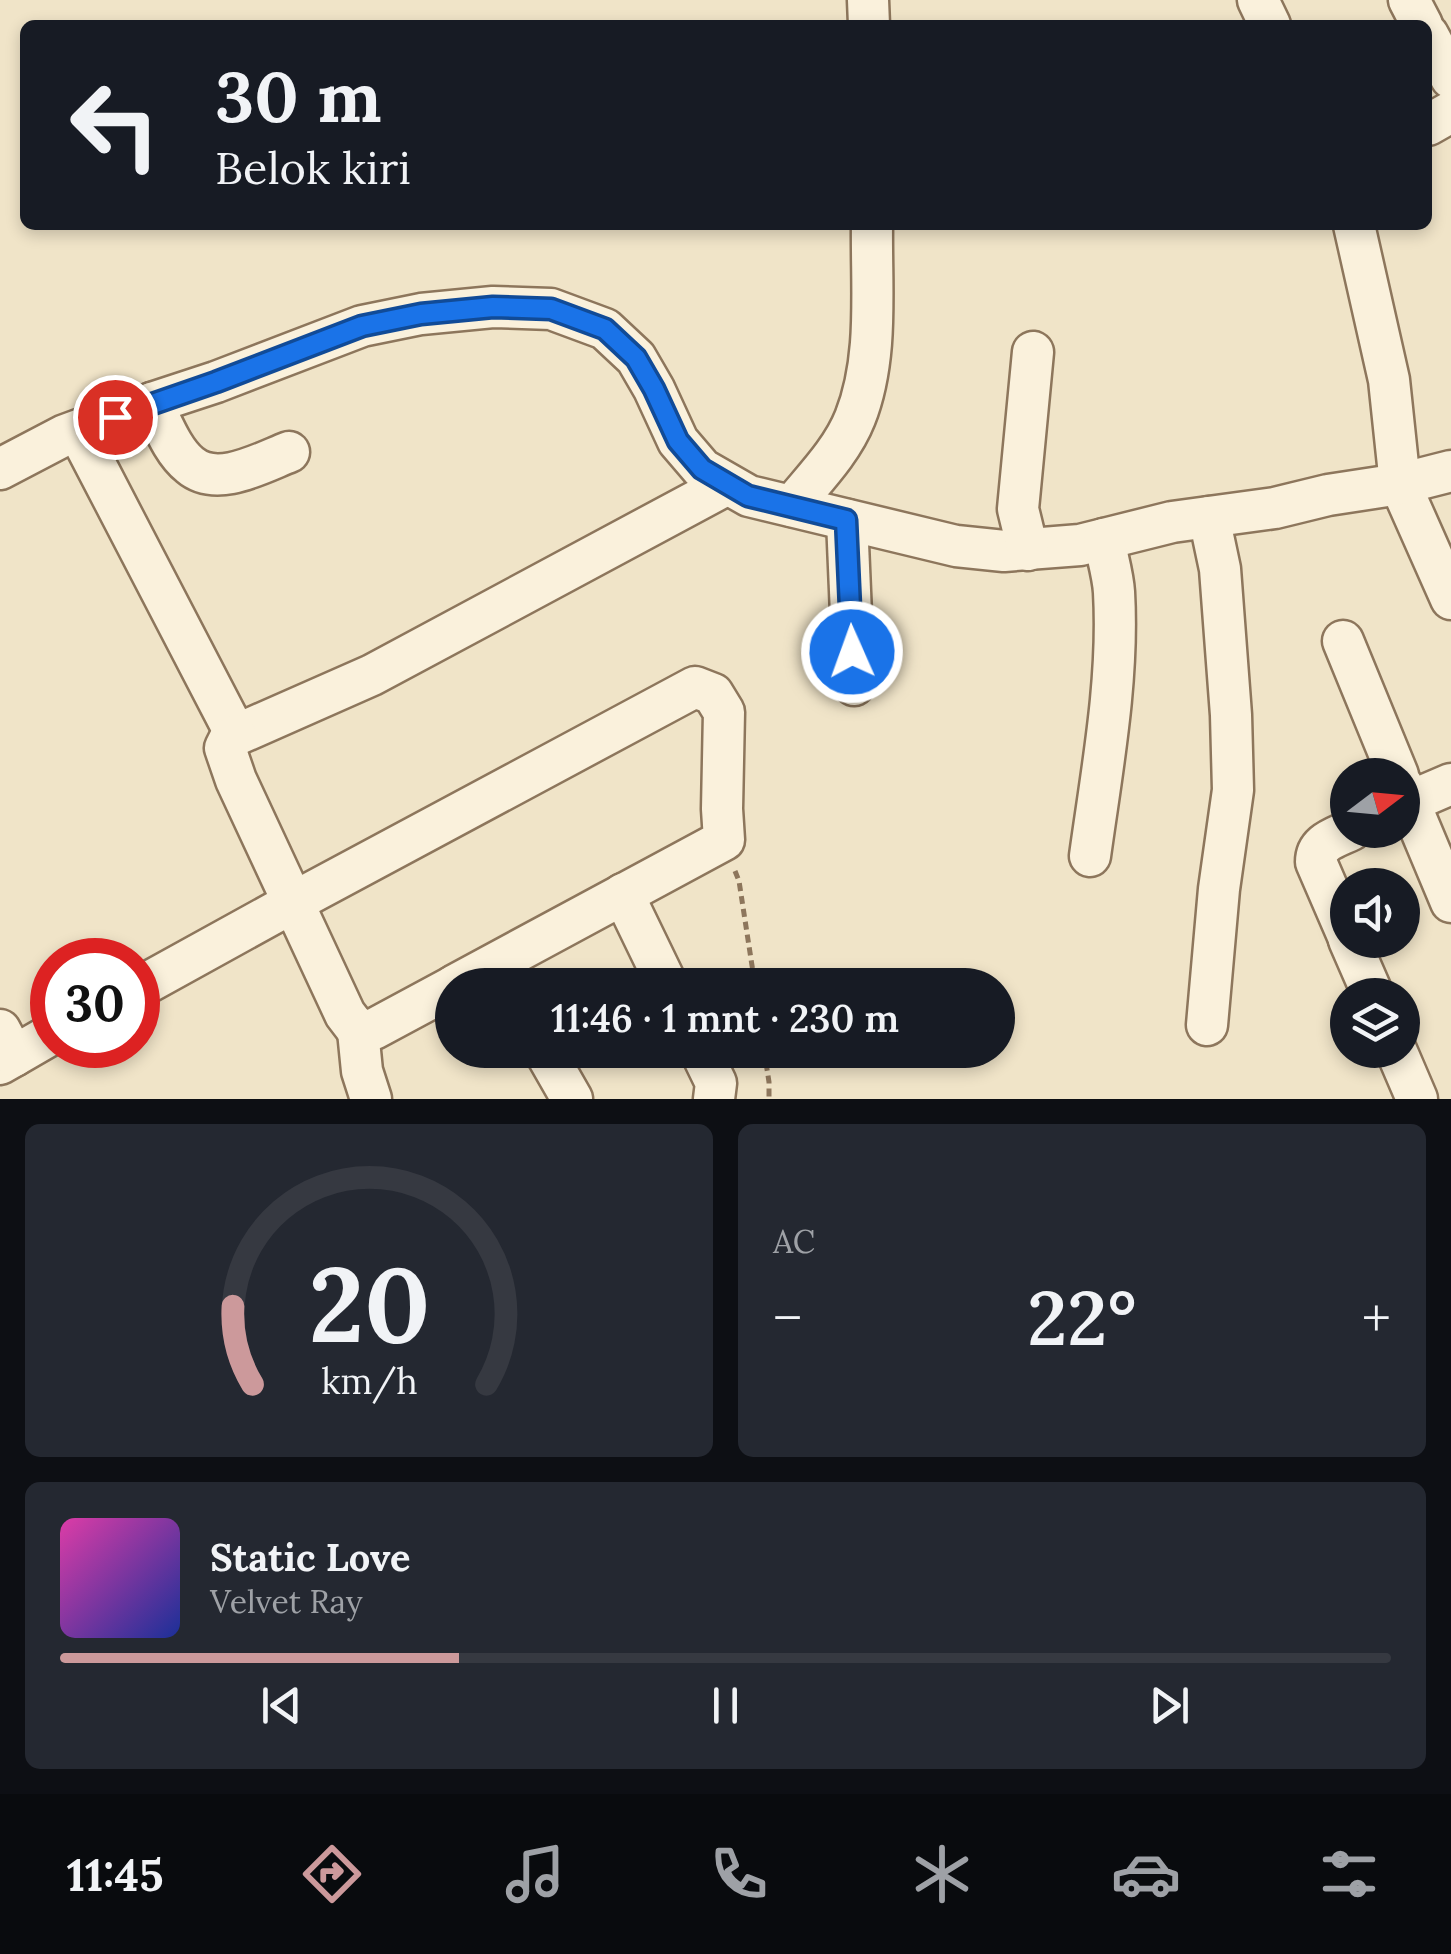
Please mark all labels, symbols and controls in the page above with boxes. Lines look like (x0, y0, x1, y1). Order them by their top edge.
text: 30 m (215, 52, 382, 141)
icon: left (50, 60, 180, 190)
text: Belok kiri (215, 139, 411, 196)
pin (73, 375, 158, 460)
icon: arrive (88, 390, 143, 445)
position arrow (800, 600, 904, 704)
north arrow (1330, 758, 1420, 848)
map controls (1330, 758, 1420, 1068)
button: sound (1330, 868, 1420, 958)
speed limit sign: 30 (30, 938, 160, 1068)
button: layers (1330, 978, 1420, 1068)
text: 11:46 · 1 mnt · 230 m (551, 994, 899, 1042)
text: AC (773, 1221, 815, 1262)
text: 20 (308, 1237, 430, 1370)
text: 22° (1027, 1270, 1137, 1366)
text: − (773, 1283, 802, 1353)
text: + (1362, 1283, 1391, 1353)
text: km/h (321, 1358, 417, 1404)
text: Static Love (210, 1533, 410, 1581)
text: Velvet Ray (210, 1581, 363, 1622)
icon: previous (254, 1678, 309, 1733)
icon: pause (698, 1678, 753, 1733)
icon: next (1142, 1678, 1197, 1733)
icon: directions (297, 1839, 367, 1909)
icon: music (500, 1839, 570, 1909)
icon: phone (704, 1839, 774, 1909)
icon: climate (907, 1839, 977, 1909)
icon: car (1111, 1839, 1181, 1909)
icon: filters (1314, 1839, 1384, 1909)
text: 11:45 (67, 1846, 163, 1903)

